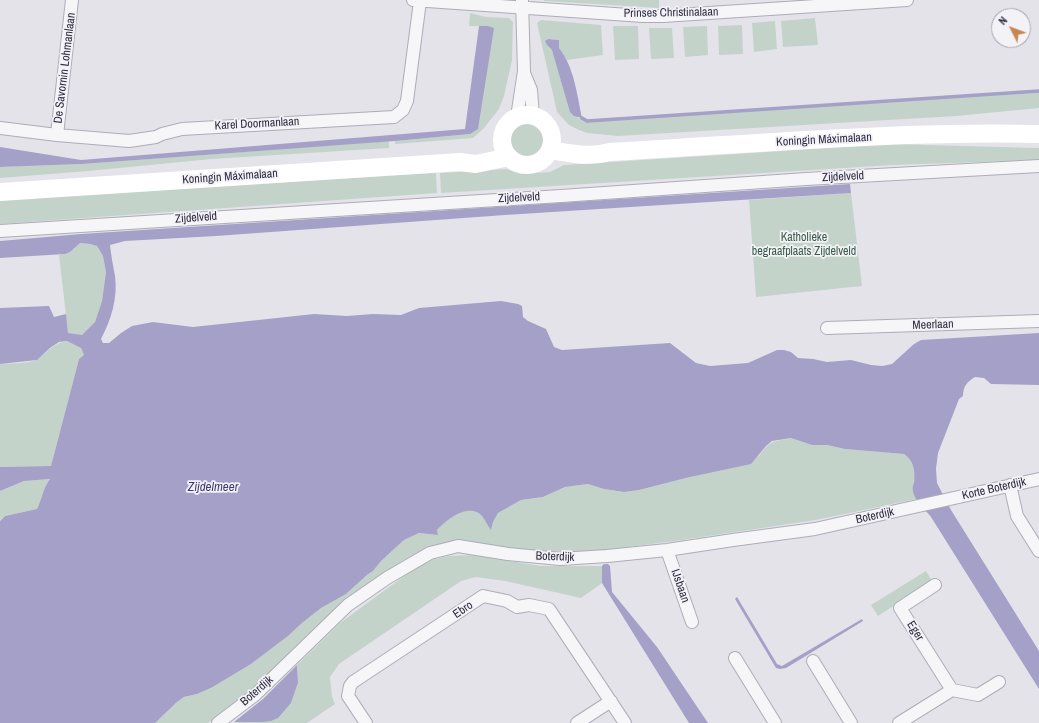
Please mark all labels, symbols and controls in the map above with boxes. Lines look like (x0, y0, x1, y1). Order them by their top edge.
street label: Prinses Christinalaan (624, 5, 718, 21)
north arrow (991, 8, 1031, 48)
street label: De Savornin Lohmanlaan (51, 12, 79, 124)
text: N (995, 14, 1010, 28)
street label: Karel Doormanlaan (214, 115, 300, 133)
street label: Koningin Máximalaan (776, 130, 872, 150)
street label: Koningin Máximalaan (182, 166, 278, 188)
street label: Zijdelveld (822, 169, 864, 185)
street label: Zijdelveld (498, 190, 540, 206)
street label: Zijdelveld (174, 209, 218, 227)
park label: Katholieke begraafplaats Zijdelveld (752, 231, 856, 259)
street label: Meerlaan (912, 317, 954, 333)
street label: Korte Boterdijk (961, 475, 1027, 503)
water label: Zijdelmeer (188, 480, 238, 496)
street label: Boterdijk (854, 505, 896, 527)
street label: Boterdijk (535, 549, 575, 565)
street label: IJsbaan (668, 567, 692, 605)
street label: Ebro (450, 598, 476, 622)
street label: Eger (903, 618, 927, 644)
street label: Boterdijk (238, 673, 276, 709)

